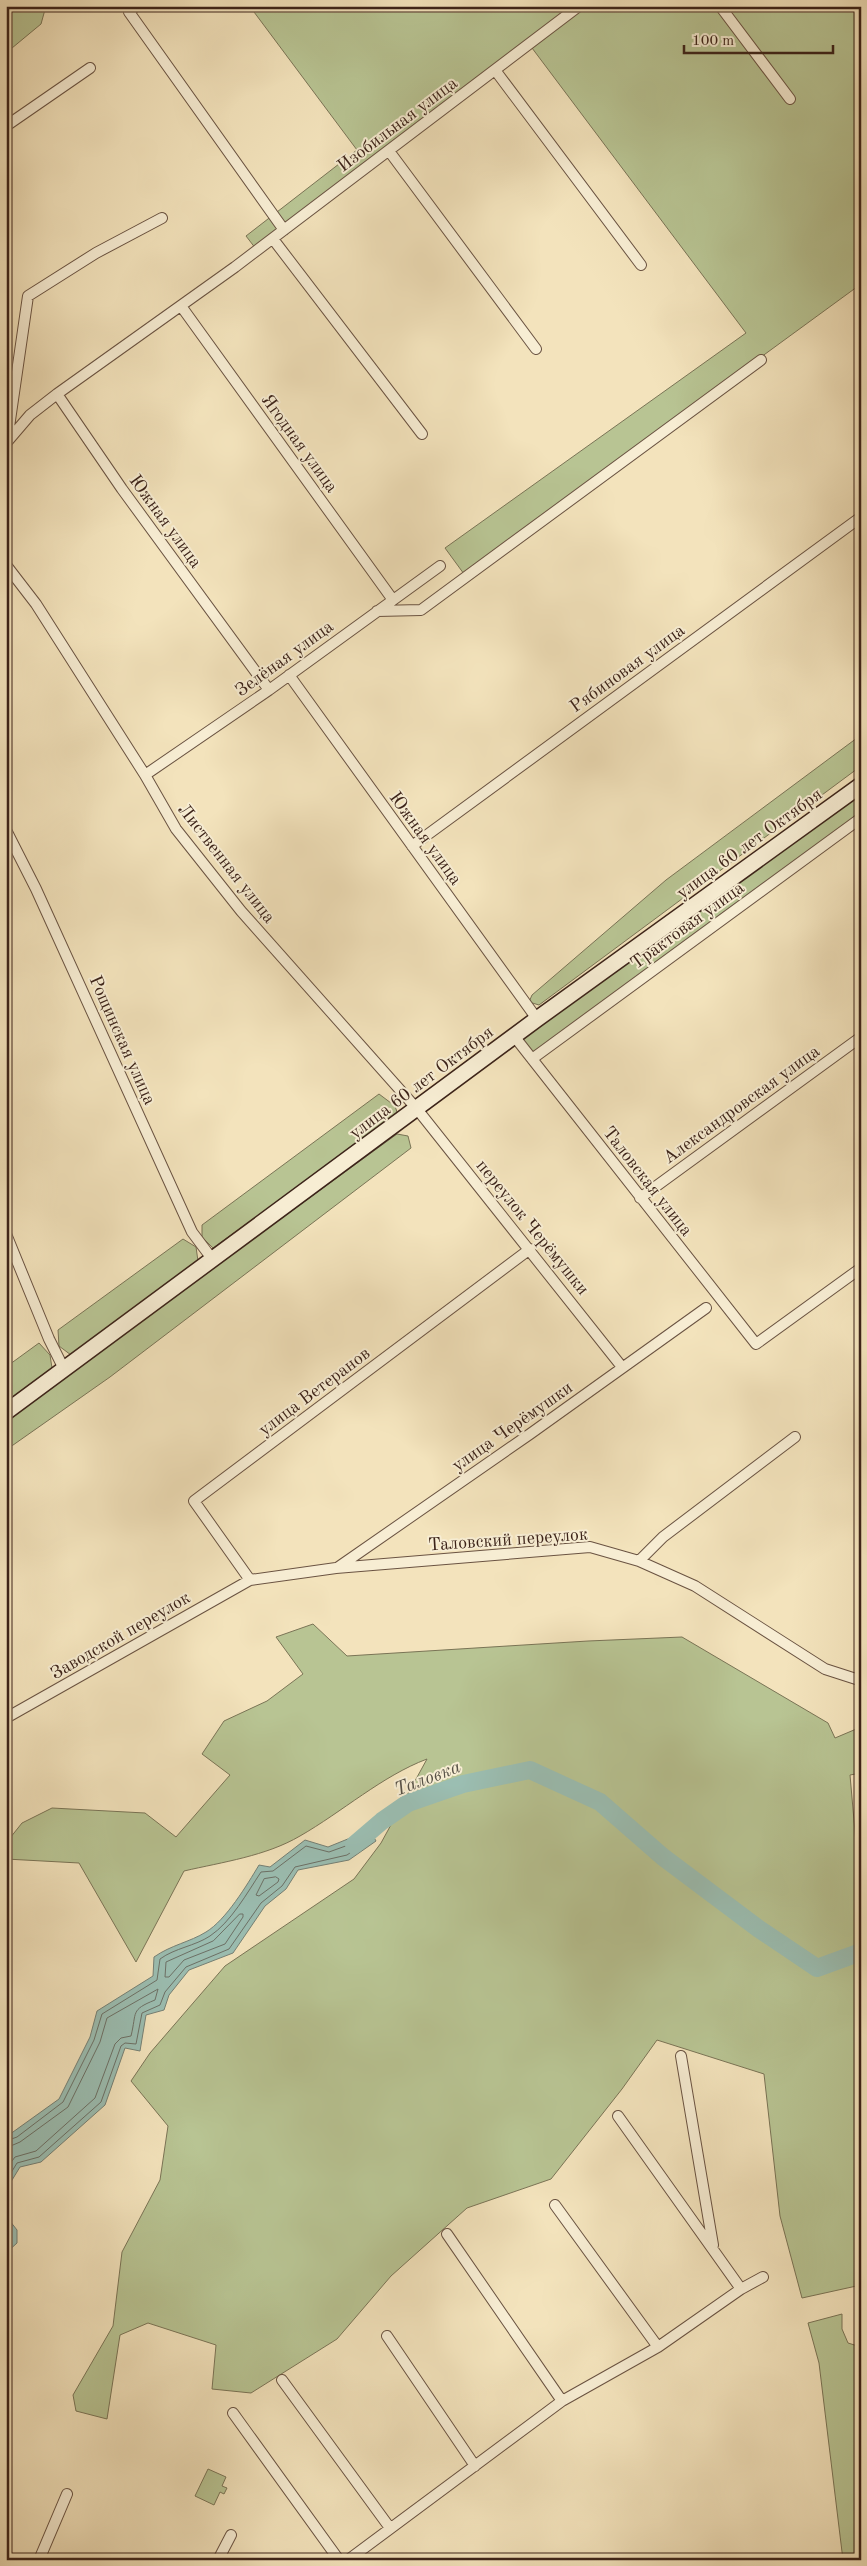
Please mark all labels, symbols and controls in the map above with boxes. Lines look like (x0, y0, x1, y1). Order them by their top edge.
scale bar (684, 22, 833, 54)
text: 100 m (692, 34, 734, 49)
street label: Изобильная улица (334, 74, 461, 176)
street label: Ягодная улица (258, 391, 341, 496)
street label: Южная улица (126, 472, 205, 572)
street label: Зелёная улица (232, 617, 337, 700)
street label: Рябиновая улица (567, 621, 688, 716)
street label: улица 60 лет Октября (674, 785, 826, 903)
street label: Южная улица (386, 789, 465, 889)
street label: Лиственная улица (174, 801, 278, 927)
street label: Трактовая улица (627, 879, 748, 973)
street label: Рощинская улица (85, 973, 159, 1108)
street label: улица 60 лет Октября (346, 1023, 497, 1143)
street label: Александровская улица (660, 1042, 823, 1168)
street label: Таловская улица (599, 1123, 696, 1240)
street label: переулок Черёмушки (472, 1157, 592, 1298)
street label: улица Ветеранов (256, 1344, 374, 1439)
street label: улица Черёмушки (449, 1379, 576, 1475)
street label: Таловский переулок (428, 1525, 589, 1555)
street label: Заводской переулок (48, 1589, 193, 1683)
water label: Таловка (392, 1758, 464, 1801)

